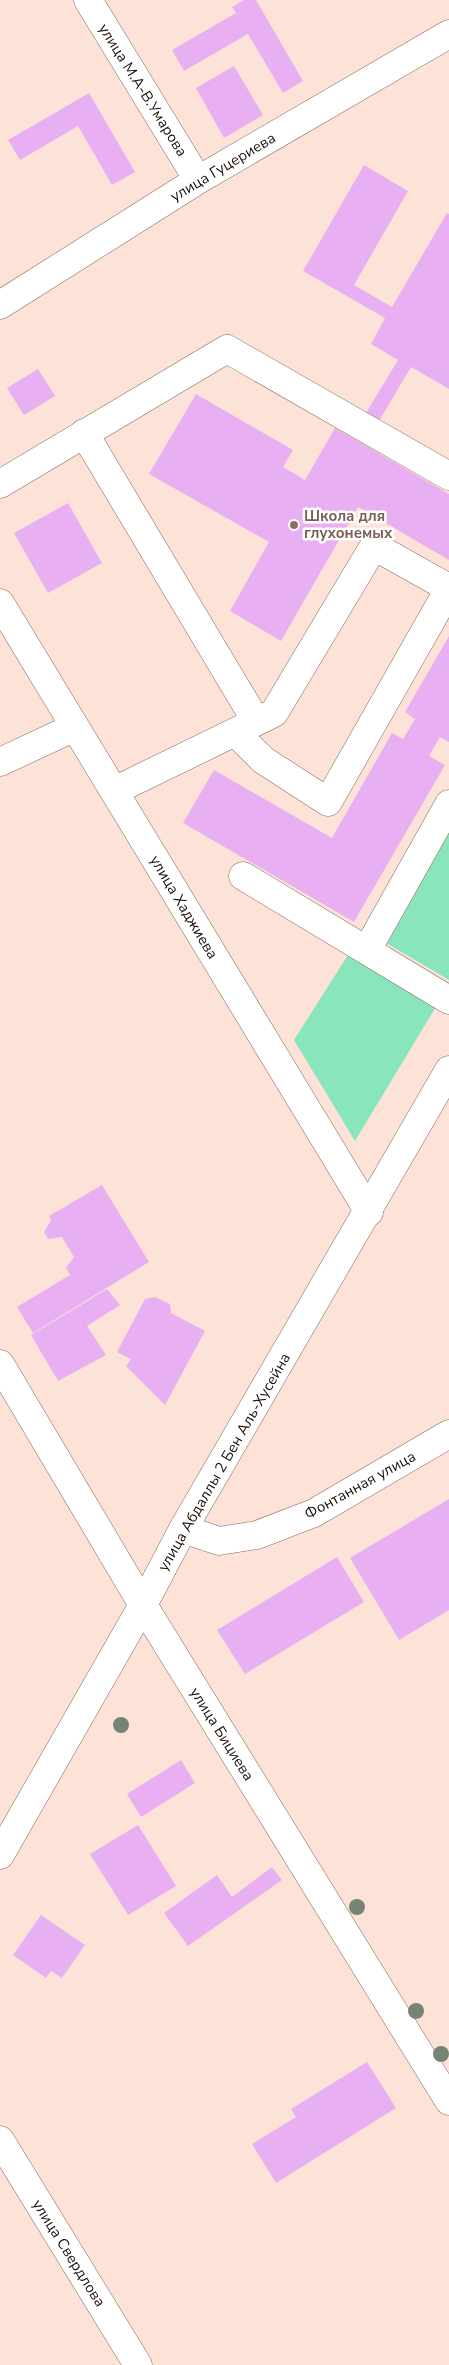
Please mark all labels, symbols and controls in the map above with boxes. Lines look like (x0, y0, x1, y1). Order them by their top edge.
street label: улица М.А-В.Умарова (94, 20, 192, 160)
street label: улица Гуцериева (167, 128, 279, 206)
place label: Школа для глухонемых (304, 506, 393, 543)
marker: Школа для глухонемых (288, 519, 300, 531)
street label: улица Хаджиева (145, 852, 223, 962)
street label: улица Абдаллы 2 Бен Аль-Хусейна (153, 1349, 295, 1575)
street label: Фонтанная улица (301, 1446, 419, 1524)
street label: улица Бициева (185, 1684, 259, 1784)
street label: улица Свердлова (28, 2195, 110, 2311)

